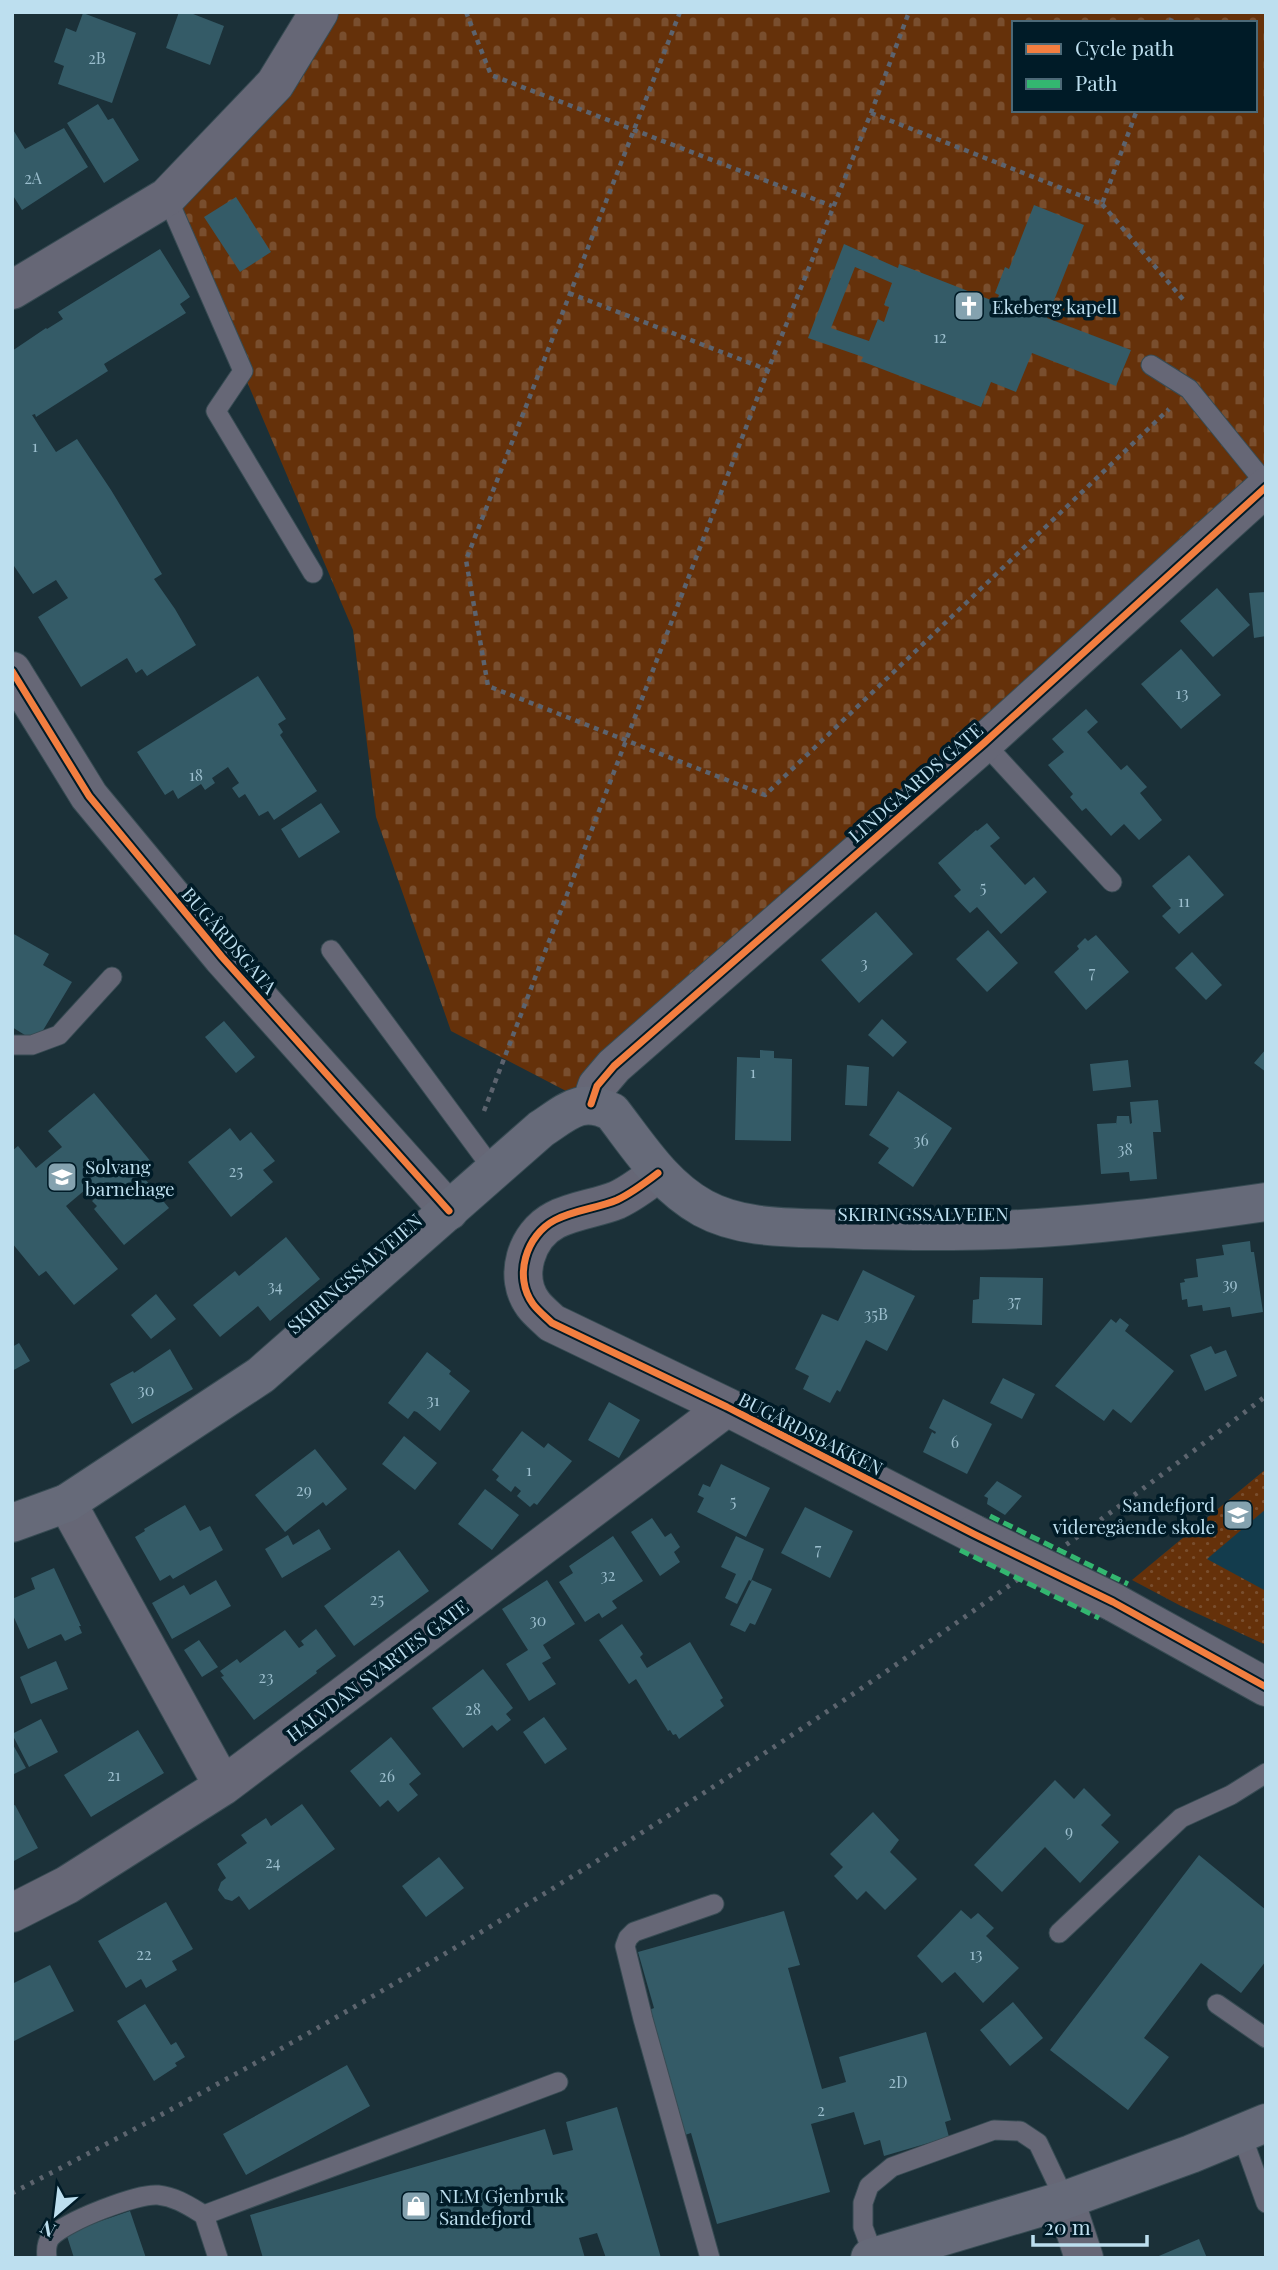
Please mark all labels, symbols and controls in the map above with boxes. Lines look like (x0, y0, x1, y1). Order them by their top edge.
legend (1012, 21, 1257, 112)
text: Cycle path (1075, 33, 1175, 61)
house number: 2B (88, 47, 106, 68)
text: Path (1075, 68, 1118, 96)
house number: 2A (24, 167, 43, 188)
church icon: Ekeberg kapell (952, 289, 986, 323)
place label: Ekeberg kapell (992, 293, 1118, 319)
house number: 12 (933, 326, 947, 347)
house number: 1 (32, 435, 38, 456)
house number: 13 (1176, 682, 1188, 703)
street label: LINDGAARDS GATE (842, 716, 988, 848)
house number: 18 (189, 764, 203, 785)
house number: 5 (980, 876, 986, 897)
street label: BUGÅRDSGATA (177, 881, 284, 1000)
house number: 11 (1178, 890, 1190, 911)
house number: 3 (860, 952, 868, 973)
house number: 7 (1089, 961, 1096, 982)
house number: 1 (750, 1061, 756, 1082)
house number: 36 (913, 1129, 929, 1150)
house number: 38 (1117, 1138, 1133, 1159)
place label: Solvang barnehage (85, 1153, 175, 1201)
school or university icon: Solvang barnehage (45, 1160, 79, 1194)
house number: 25 (229, 1160, 243, 1181)
street label: SKIRINGSSALVEIEN (837, 1200, 1009, 1226)
street label: SKIRINGSSALVEIEN (281, 1207, 427, 1339)
house number: 39 (1222, 1273, 1238, 1294)
house number: 34 (267, 1275, 283, 1296)
house number: 37 (1007, 1290, 1021, 1311)
house number: 35B (864, 1303, 888, 1324)
house number: 30 (138, 1379, 154, 1400)
street label: BUGÅRDSBAKKEN (734, 1385, 888, 1481)
house number: 31 (426, 1389, 440, 1410)
house number: 6 (951, 1431, 959, 1452)
house number: 1 (526, 1459, 532, 1480)
house number: 29 (296, 1479, 312, 1500)
house number: 5 (730, 1490, 736, 1511)
place label: Sandefjord videregående skole (1052, 1491, 1215, 1539)
school or university icon: Sandefjord videregående skole (1221, 1498, 1255, 1532)
house number: 7 (815, 1538, 822, 1559)
house number: 32 (601, 1564, 615, 1585)
house number: 25 (370, 1588, 384, 1609)
street label: HALVDAN SVARTES GATE (281, 1593, 473, 1747)
house number: 30 (530, 1609, 546, 1630)
house number: 23 (259, 1666, 273, 1687)
house number: 28 (465, 1698, 481, 1719)
house number: 21 (107, 1764, 121, 1785)
house number: 26 (379, 1765, 395, 1786)
house number: 9 (1065, 1820, 1073, 1841)
house number: 24 (265, 1851, 281, 1872)
house number: 22 (136, 1943, 152, 1964)
house number: 13 (970, 1943, 982, 1964)
house number: 2D (888, 2071, 908, 2092)
house number: 2 (817, 2099, 825, 2120)
north arrow (21, 2179, 91, 2249)
place label: NLM Gjenbruk Sandefjord (439, 2182, 565, 2230)
shop icon: NLM Gjenbruk Sandefjord (399, 2189, 433, 2223)
scale bar (1033, 2204, 1147, 2248)
text: 20 m (1044, 2212, 1091, 2240)
text: N (35, 2215, 60, 2245)

